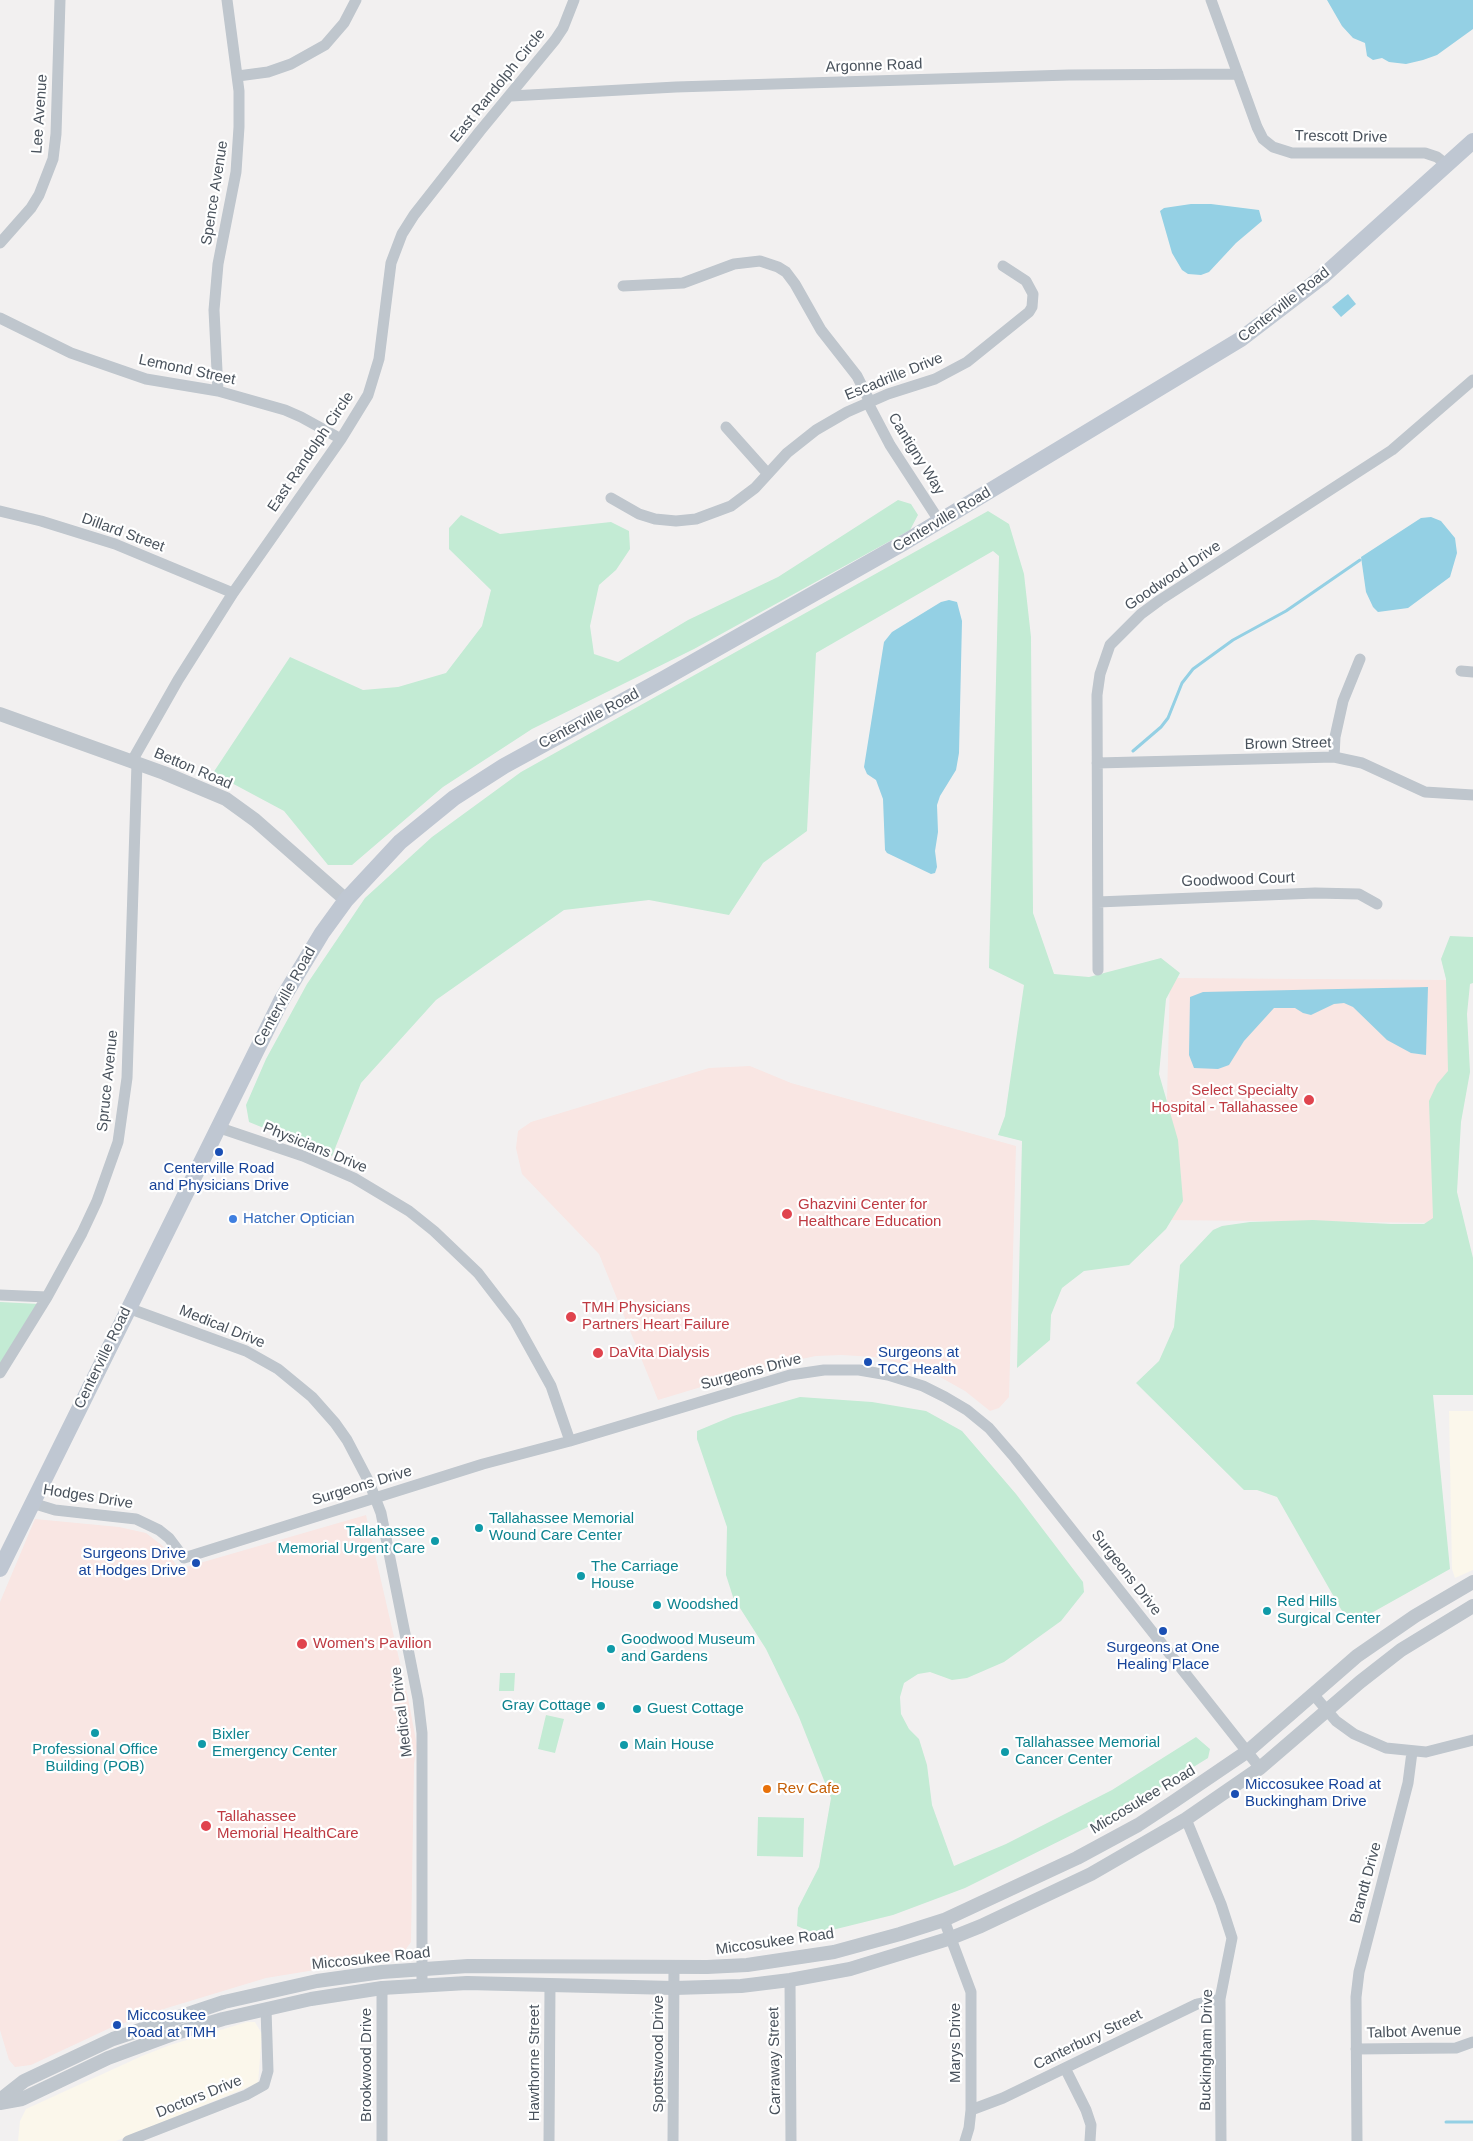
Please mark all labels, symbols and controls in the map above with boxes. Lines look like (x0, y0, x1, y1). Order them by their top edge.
street label: East Randolph Circle (447, 26, 549, 146)
street label: Argonne Road (825, 55, 923, 77)
street label: Lee Avenue (28, 74, 52, 154)
street label: Trescott Drive (1294, 127, 1388, 147)
street label: Spence Avenue (198, 139, 232, 247)
street label: Centerville Road (1235, 264, 1333, 346)
street label: Escadrille Drive (842, 349, 946, 405)
street label: Lemond Street (137, 351, 237, 389)
street label: East Randolph Circle (264, 389, 358, 515)
street label: Cantigny Way (884, 410, 948, 498)
street label: Centerville Road (890, 484, 994, 556)
street label: Dillard Street (79, 510, 167, 556)
street label: Goodwood Drive (1122, 537, 1224, 615)
street label: Centerville Road (536, 685, 642, 753)
street label: Brown Street (1244, 734, 1332, 754)
street label: Betton Road (151, 744, 235, 794)
street label: Goodwood Court (1181, 869, 1295, 891)
street label: Centerville Road (250, 944, 320, 1050)
street label: Spruce Avenue (94, 1029, 122, 1133)
place label: Select Specialty Hospital - Tallahassee (1151, 1082, 1298, 1117)
marker: Select Specialty Hospital - Tallahassee (1302, 1093, 1316, 1107)
street label: Physicians Drive (260, 1119, 370, 1177)
marker: Centerville Road and Physicians Drive (213, 1146, 225, 1158)
place label: Centerville Road and Physicians Drive (149, 1160, 289, 1195)
place label: Ghazvini Center for Healthcare Education (798, 1196, 941, 1231)
marker: Ghazvini Center for Healthcare Education (780, 1207, 794, 1221)
place label: Hatcher Optician (243, 1210, 355, 1228)
marker: Hatcher Optician (227, 1213, 239, 1225)
place label: TMH Physicians Partners Heart Failure (582, 1299, 730, 1334)
street label: Medical Drive (177, 1302, 267, 1352)
street label: Centerville Road (71, 1304, 135, 1412)
marker: TMH Physicians Partners Heart Failure (564, 1310, 578, 1324)
place label: DaVita Dialysis (609, 1344, 710, 1362)
place label: Surgeons at TCC Health (878, 1344, 959, 1379)
marker: DaVita Dialysis (591, 1346, 605, 1360)
street label: Surgeons Drive (699, 1350, 803, 1394)
marker: Surgeons at TCC Health (862, 1356, 874, 1368)
street label: Surgeons Drive (310, 1462, 414, 1510)
street label: Hodges Drive (42, 1481, 134, 1513)
place label: Tallahassee Memorial Wound Care Center (489, 1510, 634, 1545)
marker: Tallahassee Memorial Wound Care Center (473, 1522, 485, 1534)
place label: Tallahassee Memorial Urgent Care (277, 1523, 425, 1558)
street label: Surgeons Drive (1087, 1527, 1165, 1619)
marker: Tallahassee Memorial Urgent Care (429, 1535, 441, 1547)
place label: Surgeons Drive at Hodges Drive (78, 1545, 186, 1580)
marker: Surgeons Drive at Hodges Drive (190, 1557, 202, 1569)
place label: The Carriage House (591, 1558, 679, 1593)
marker: The Carriage House (575, 1570, 587, 1582)
place label: Red Hills Surgical Center (1277, 1593, 1380, 1628)
place label: Woodshed (667, 1596, 738, 1614)
marker: Woodshed (651, 1599, 663, 1611)
marker: Red Hills Surgical Center (1261, 1605, 1273, 1617)
marker: Surgeons at One Healing Place (1157, 1625, 1169, 1637)
place label: Goodwood Museum and Gardens (621, 1631, 755, 1666)
place label: Women's Pavilion (313, 1635, 431, 1653)
marker: Women's Pavilion (295, 1637, 309, 1651)
place label: Surgeons at One Healing Place (1106, 1639, 1220, 1674)
marker: Goodwood Museum and Gardens (605, 1643, 617, 1655)
street label: Medical Drive (388, 1666, 416, 1758)
place label: Gray Cottage (502, 1697, 591, 1715)
marker: Gray Cottage (595, 1700, 607, 1712)
place label: Guest Cottage (647, 1700, 744, 1718)
marker: Guest Cottage (631, 1703, 643, 1715)
place label: Bixler Emergency Center (212, 1726, 337, 1761)
marker: Professional Office Building (POB) (89, 1727, 101, 1739)
place label: Tallahassee Memorial Cancer Center (1015, 1734, 1160, 1769)
place label: Main House (634, 1736, 714, 1754)
marker: Bixler Emergency Center (196, 1738, 208, 1750)
marker: Main House (618, 1739, 630, 1751)
place label: Professional Office Building (POB) (32, 1741, 158, 1776)
marker: Tallahassee Memorial Cancer Center (999, 1746, 1011, 1758)
street label: Miccosukee Road (1087, 1762, 1199, 1838)
place label: Miccosukee Road at Buckingham Drive (1245, 1776, 1381, 1811)
place label: Rev Cafe (777, 1780, 840, 1798)
marker: Rev Cafe (761, 1783, 773, 1795)
marker: Miccosukee Road at Buckingham Drive (1229, 1788, 1241, 1800)
place label: Tallahassee Memorial HealthCare (217, 1808, 359, 1843)
marker: Tallahassee Memorial HealthCare (199, 1819, 213, 1833)
street label: Brandt Drive (1347, 1840, 1385, 1926)
street label: Miccosukee Road (715, 1925, 835, 1959)
street label: Miccosukee Road (311, 1944, 431, 1974)
street label: Buckingham Drive (1197, 1989, 1217, 2111)
street label: Spottswood Drive (650, 1995, 668, 2113)
street label: Marys Drive (947, 2003, 965, 2083)
street label: Hawthorne Street (526, 2005, 544, 2121)
street label: Canterbury Street (1031, 2006, 1145, 2074)
place label: Miccosukee Road at TMH (127, 2007, 216, 2042)
street label: Carraway Street (765, 2007, 785, 2115)
street label: Brookwood Drive (358, 2008, 376, 2122)
marker: Miccosukee Road at TMH (111, 2019, 123, 2031)
street label: Talbot Avenue (1366, 2021, 1462, 2043)
street label: Doctors Drive (154, 2072, 244, 2122)

